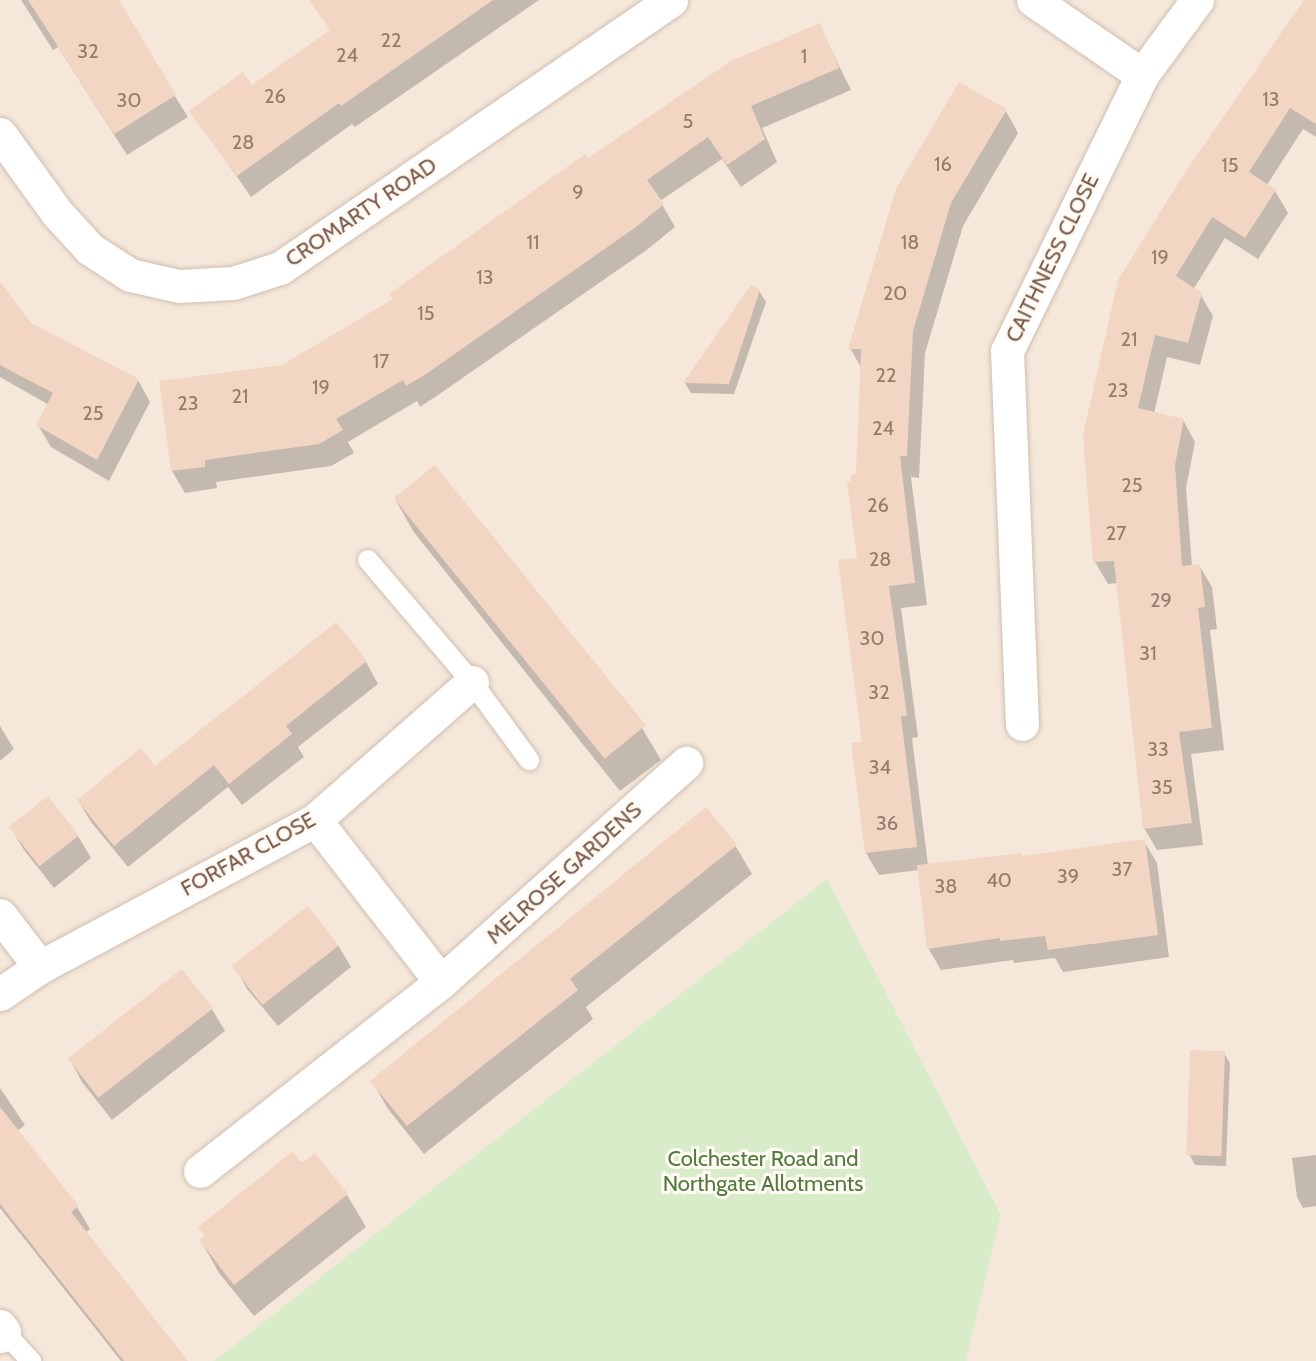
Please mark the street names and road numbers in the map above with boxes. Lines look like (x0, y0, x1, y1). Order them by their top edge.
street label: CROMARTY ROAD (280, 152, 442, 272)
street label: CAITHNESS CLOSE (1000, 169, 1104, 347)
street label: MELROSE GARDENS (481, 797, 647, 949)
street label: FORFAR CLOSE (176, 806, 320, 902)

